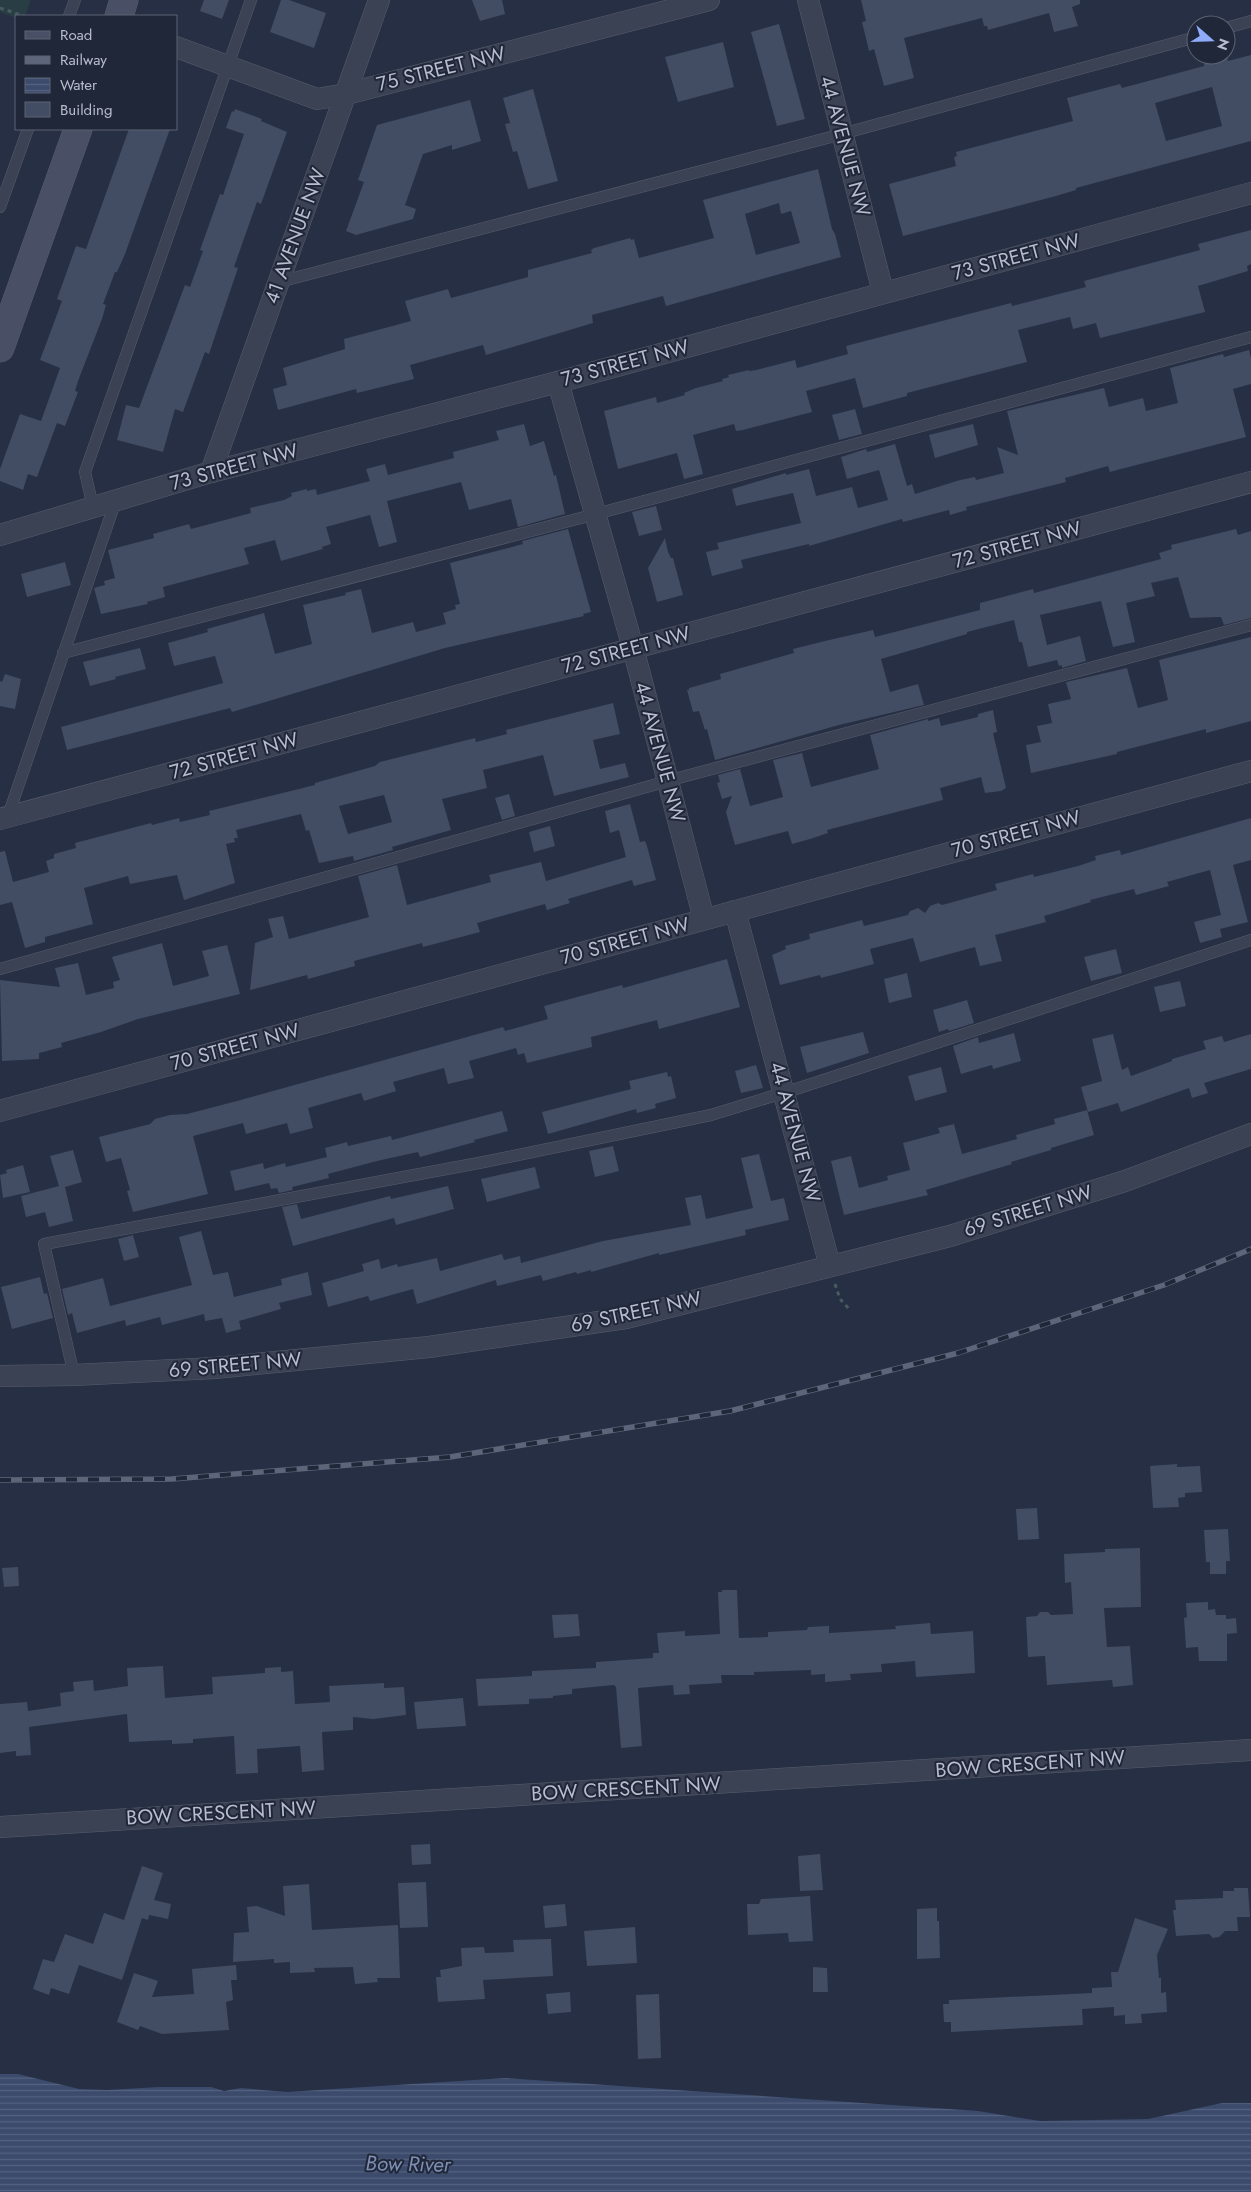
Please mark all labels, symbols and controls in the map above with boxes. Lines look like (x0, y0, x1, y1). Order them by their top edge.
legend (15, 15, 178, 130)
north arrow (1186, 15, 1236, 65)
text: Road (60, 24, 92, 46)
text: N (1212, 36, 1235, 53)
street label: 75 STREET NW (374, 39, 509, 99)
text: Railway (60, 49, 107, 71)
street label: 44 AVENUE NW (812, 72, 878, 220)
text: Water (60, 74, 98, 96)
text: Building (60, 99, 112, 121)
street label: 41 AVENUE NW (257, 164, 333, 308)
street label: 73 STREET NW (949, 226, 1083, 288)
street label: 73 STREET NW (558, 332, 692, 394)
street label: 73 STREET NW (167, 436, 301, 498)
street label: 72 STREET NW (950, 514, 1085, 576)
street label: 72 STREET NW (559, 619, 694, 681)
street label: 44 AVENUE NW (627, 678, 693, 826)
street label: 72 STREET NW (167, 725, 302, 787)
street label: 70 STREET NW (948, 803, 1084, 865)
street label: 70 STREET NW (557, 910, 693, 972)
street label: 70 STREET NW (167, 1016, 303, 1078)
street label: 44 AVENUE NW (762, 1058, 828, 1206)
street label: 69 STREET NW (960, 1178, 1096, 1244)
street label: 69 STREET NW (568, 1284, 704, 1340)
street label: 69 STREET NW (167, 1345, 303, 1385)
street label: BOW CRESCENT NW (934, 1743, 1126, 1785)
street label: BOW CRESCENT NW (530, 1770, 722, 1808)
street label: BOW CRESCENT NW (125, 1794, 317, 1832)
water label: Bow River (365, 2148, 452, 2180)

